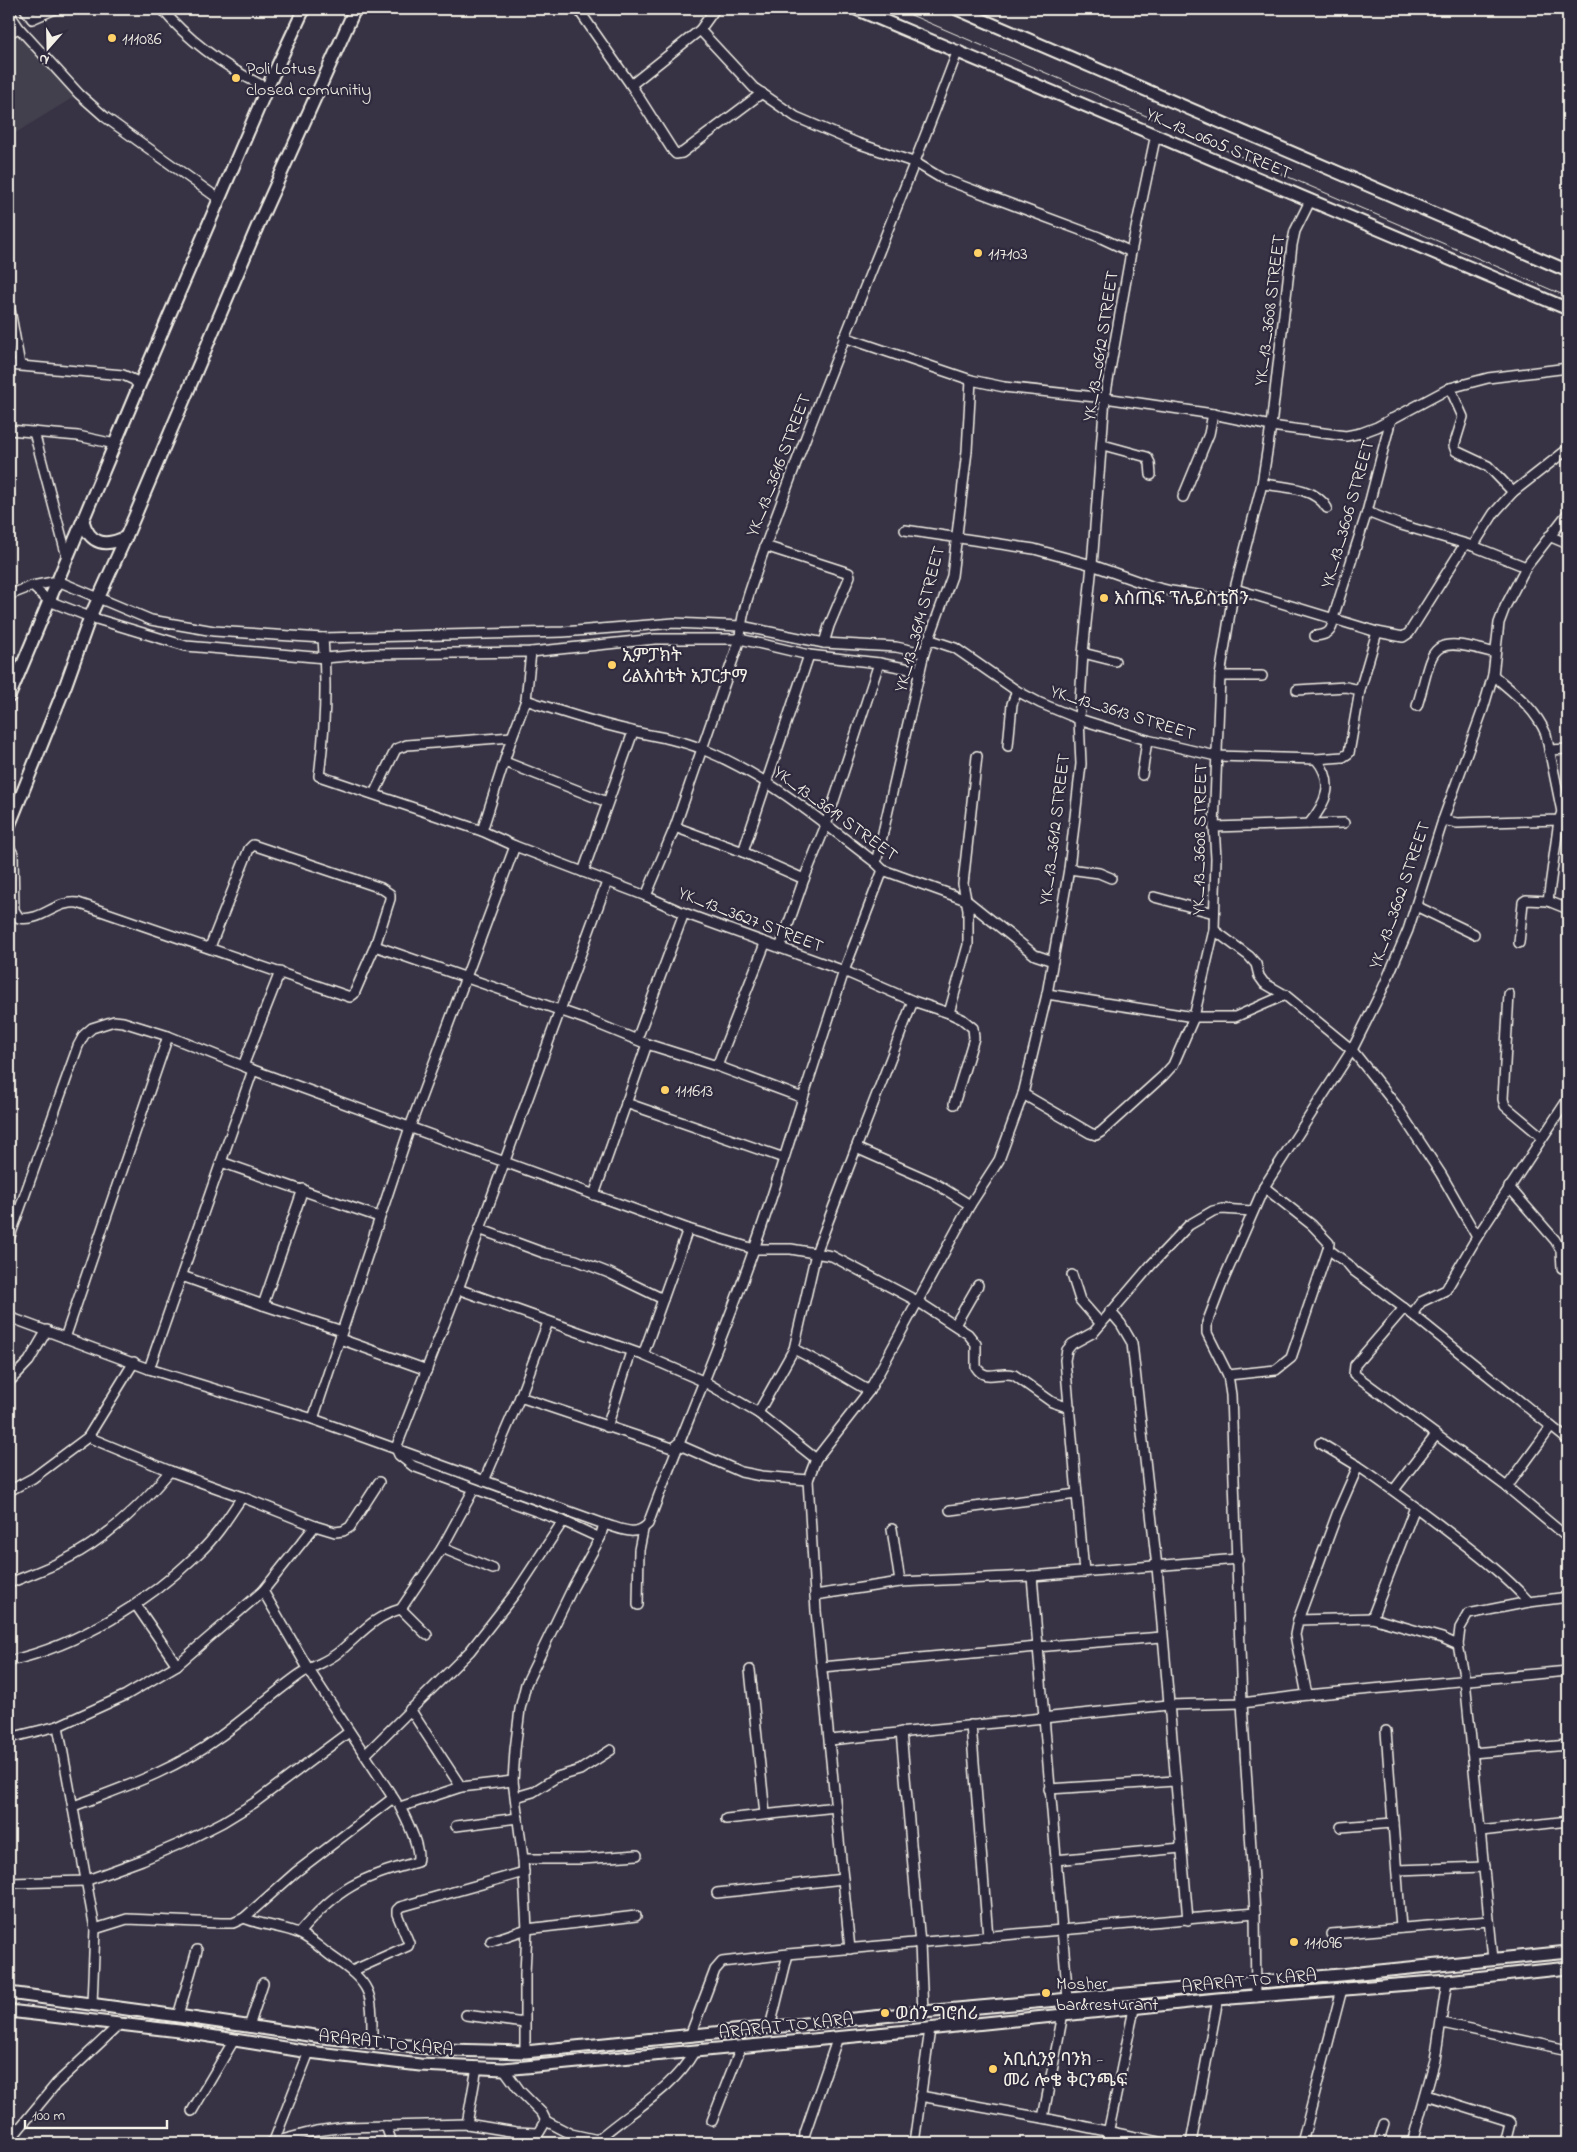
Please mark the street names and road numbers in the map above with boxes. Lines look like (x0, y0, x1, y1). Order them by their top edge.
street label: YK_13_0605 STREET (1141, 102, 1295, 187)
street label: YK_13_3608 STREET (1249, 233, 1293, 387)
street label: YK_13_0612 STREET (1077, 269, 1127, 424)
street label: YK_13_3616 STREET (741, 390, 819, 541)
street label: YK_13_3606 STREET (1315, 437, 1383, 592)
street label: YK_13_3614 STREET (889, 543, 953, 696)
street label: YK_13_3613 STREET (1047, 679, 1198, 748)
street label: YK_13_3612 STREET (1034, 752, 1078, 906)
street label: YK_13_3619 STREET (767, 760, 903, 869)
street label: YK_13_3608 STREET (1187, 763, 1215, 915)
street label: YK_13_3602 STREET (1363, 818, 1438, 973)
street label: YK_13_3627 STREET (674, 881, 827, 961)
street label: ARARAT TO KARA (1181, 1963, 1318, 2001)
street label: ARARAT TO KARA (717, 2007, 855, 2047)
street label: ARARAT TO KARA (317, 2024, 455, 2064)

